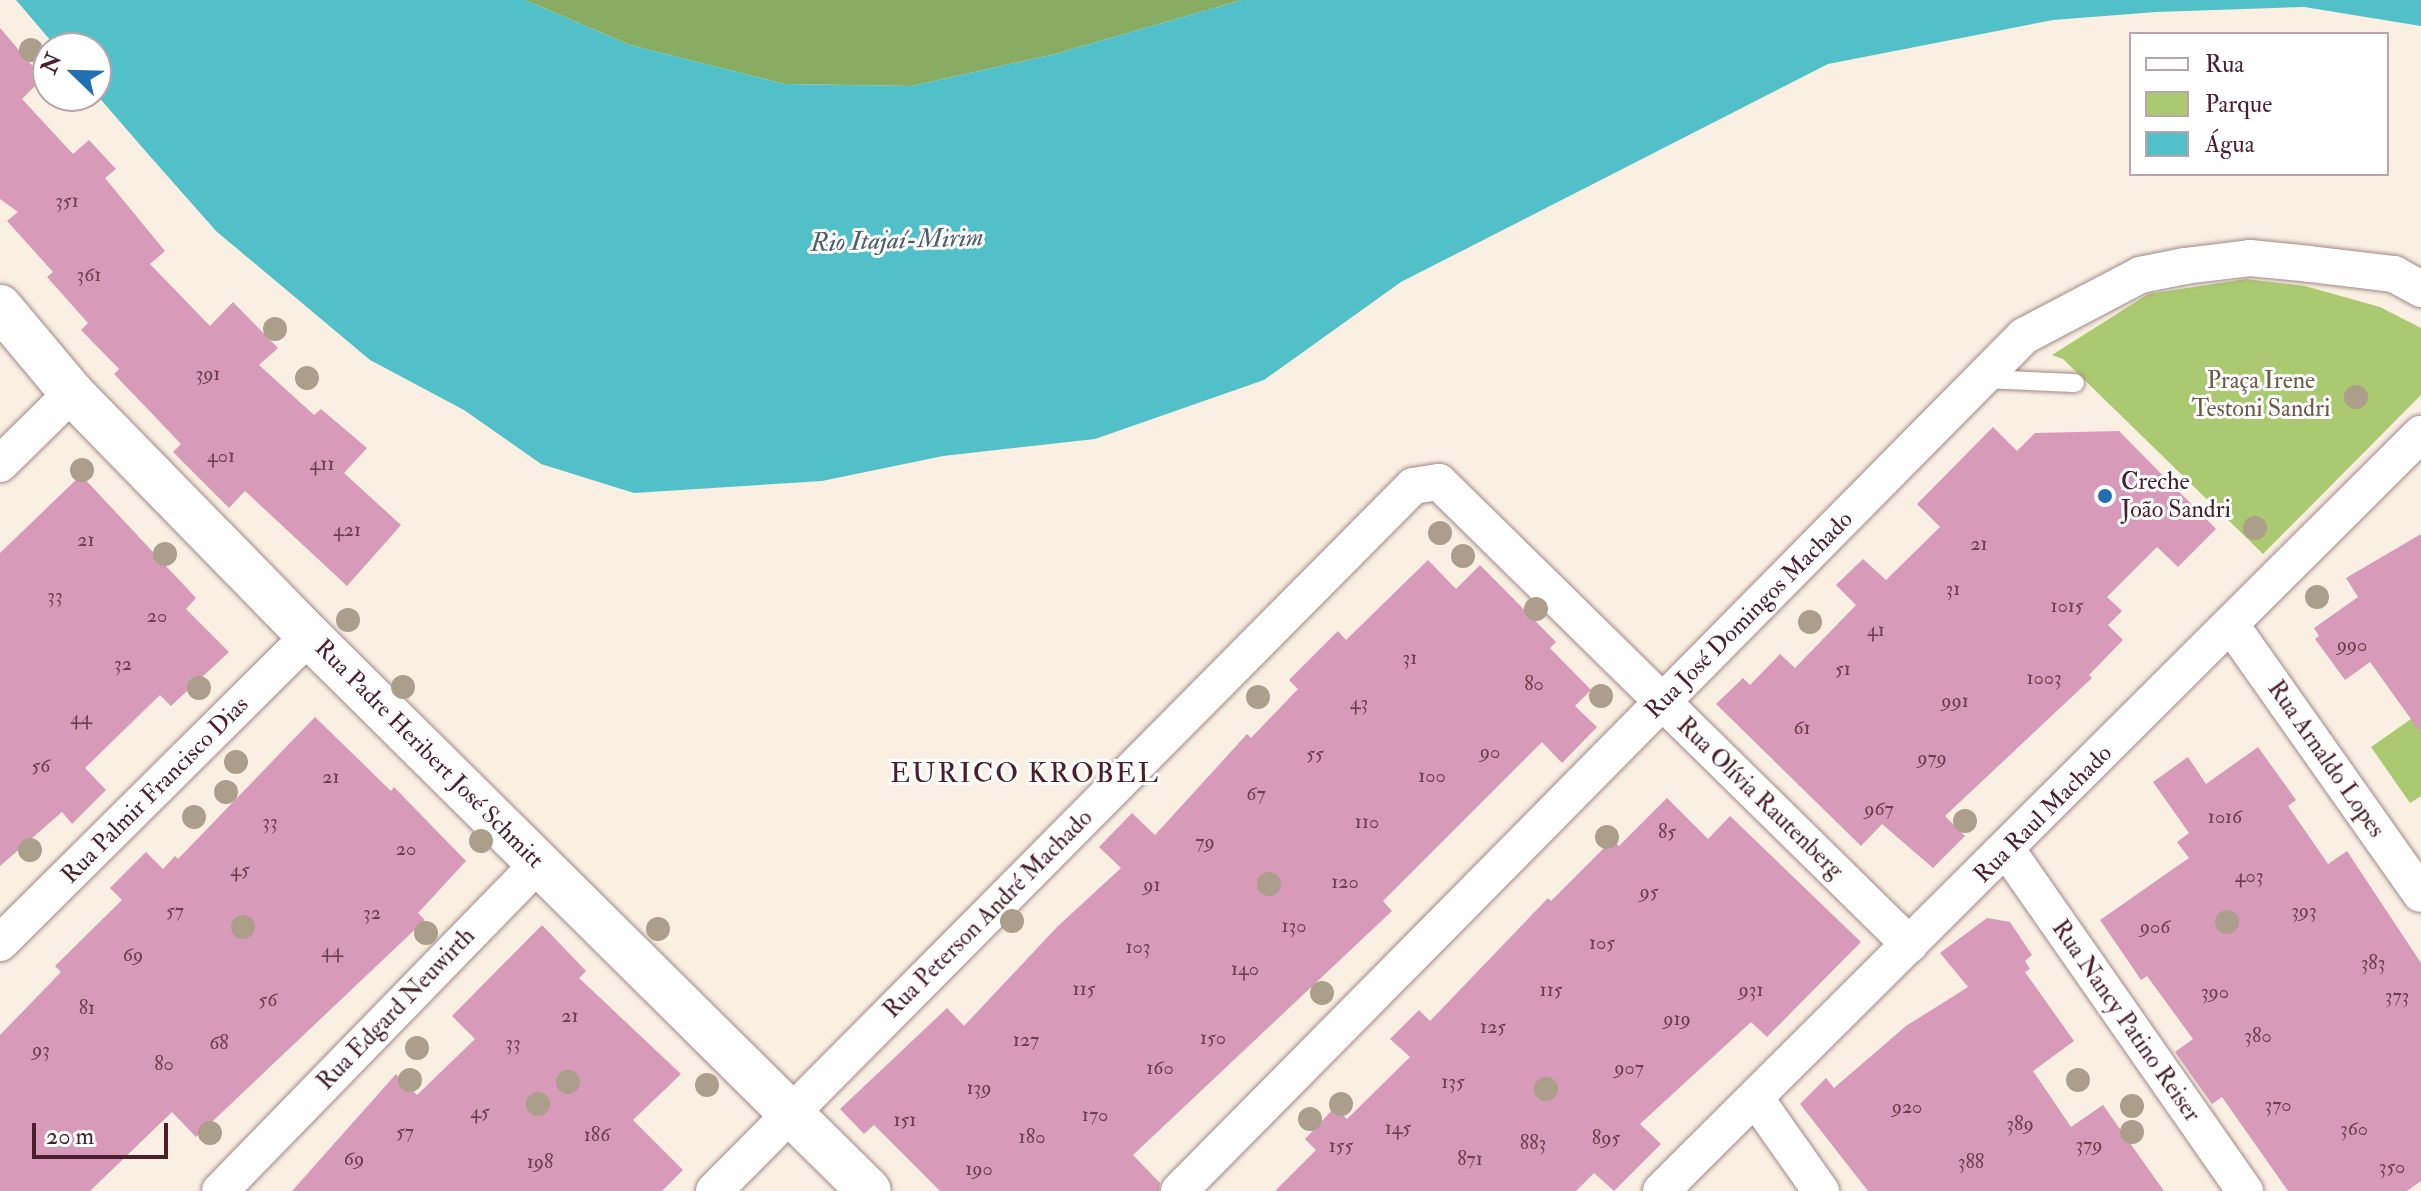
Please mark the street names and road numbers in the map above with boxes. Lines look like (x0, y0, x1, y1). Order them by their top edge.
street label: Rua José Domingos Machado (1639, 505, 1859, 725)
street label: Rua Padre Heribert José Schmitt (309, 634, 549, 874)
street label: Rua Arnaldo Lopes (2261, 675, 2391, 843)
street label: Rua Palmir Francisco Dias (55, 690, 255, 890)
street label: Rua Olívia Rautenberg (1671, 711, 1849, 885)
street label: Rua Raul Machado (1968, 739, 2118, 889)
street label: Rua Peterson André Machado (878, 804, 1098, 1024)
street label: Rua Nancy Patino Reiser (2045, 915, 2207, 1127)
street label: Rua Edgard Neuwirth (311, 922, 481, 1096)

